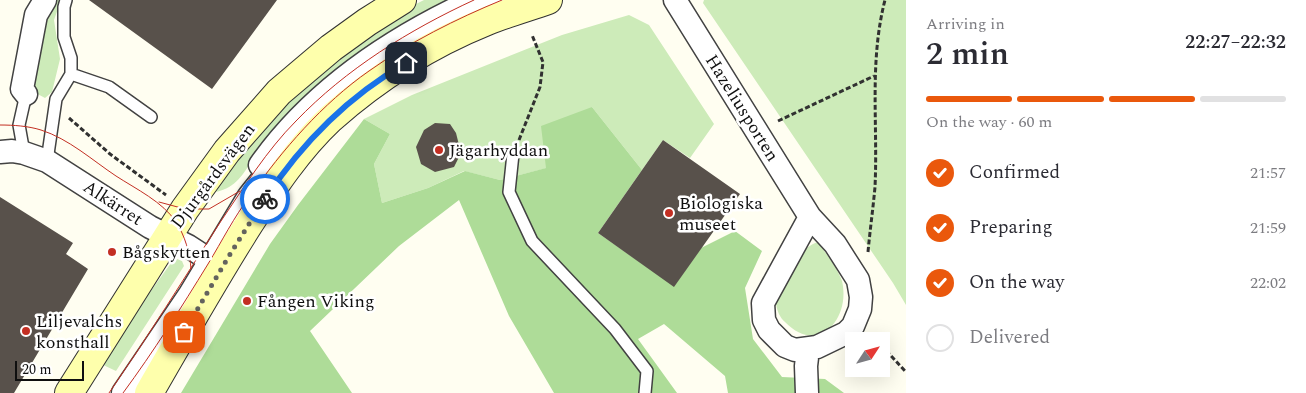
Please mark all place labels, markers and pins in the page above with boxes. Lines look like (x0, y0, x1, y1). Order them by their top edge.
pin (385, 42, 427, 84)
place label: Jägarhyddan (449, 137, 548, 164)
marker: Jägarhyddan (433, 144, 445, 156)
place label: Biologiska museet (679, 190, 763, 238)
marker: Biologiska museet (663, 207, 675, 219)
place label: Bågskytten (122, 239, 211, 266)
marker: Bågskytten (106, 246, 118, 258)
place label: Fången Viking (257, 288, 375, 315)
marker: Fången Viking (241, 295, 253, 307)
place label: Liljevalchs konsthall (36, 308, 122, 356)
pin (163, 311, 205, 353)
marker: Liljevalchs konsthall (20, 325, 32, 337)

